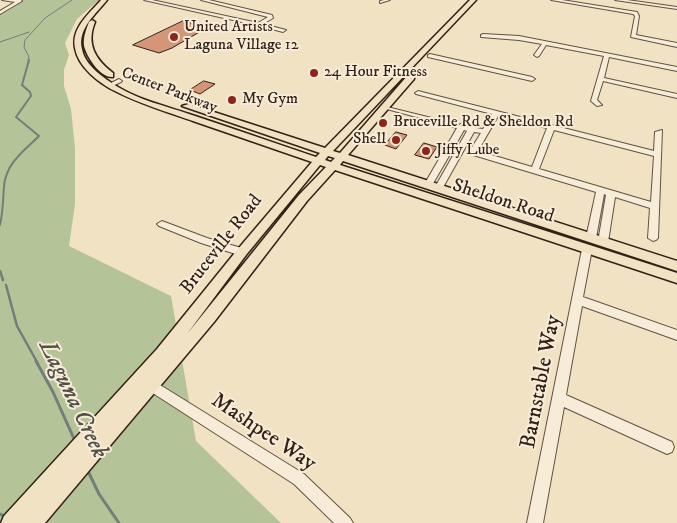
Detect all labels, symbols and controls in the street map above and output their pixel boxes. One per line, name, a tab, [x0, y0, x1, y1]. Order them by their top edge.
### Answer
place label: United Artists Laguna Village 12	[184, 18, 299, 56]
marker: United Artists Laguna Village 12	[168, 31, 180, 43]
place label: 24 Hour Fitness	[324, 63, 427, 83]
street label: Center Parkway	[118, 64, 220, 118]
marker: 24 Hour Fitness	[308, 67, 320, 79]
place label: My Gym	[242, 90, 298, 110]
marker: My Gym	[226, 94, 238, 106]
place label: Bruceville Rd & Sheldon Rd	[393, 113, 573, 133]
marker: Bruceville Rd & Sheldon Rd	[377, 117, 389, 129]
place label: Shell	[353, 130, 386, 150]
marker: Shell	[390, 134, 402, 146]
place label: Jiffy Lube	[436, 141, 499, 161]
marker: Jiffy Lube	[420, 145, 432, 157]
street label: Sheldon Road	[449, 175, 557, 229]
street label: Bruceville Road	[176, 191, 268, 299]
street label: Barnstable Way	[516, 313, 568, 451]
water label: Laguna Creek	[31, 336, 113, 464]
street label: Mashpee Way	[206, 388, 320, 478]

